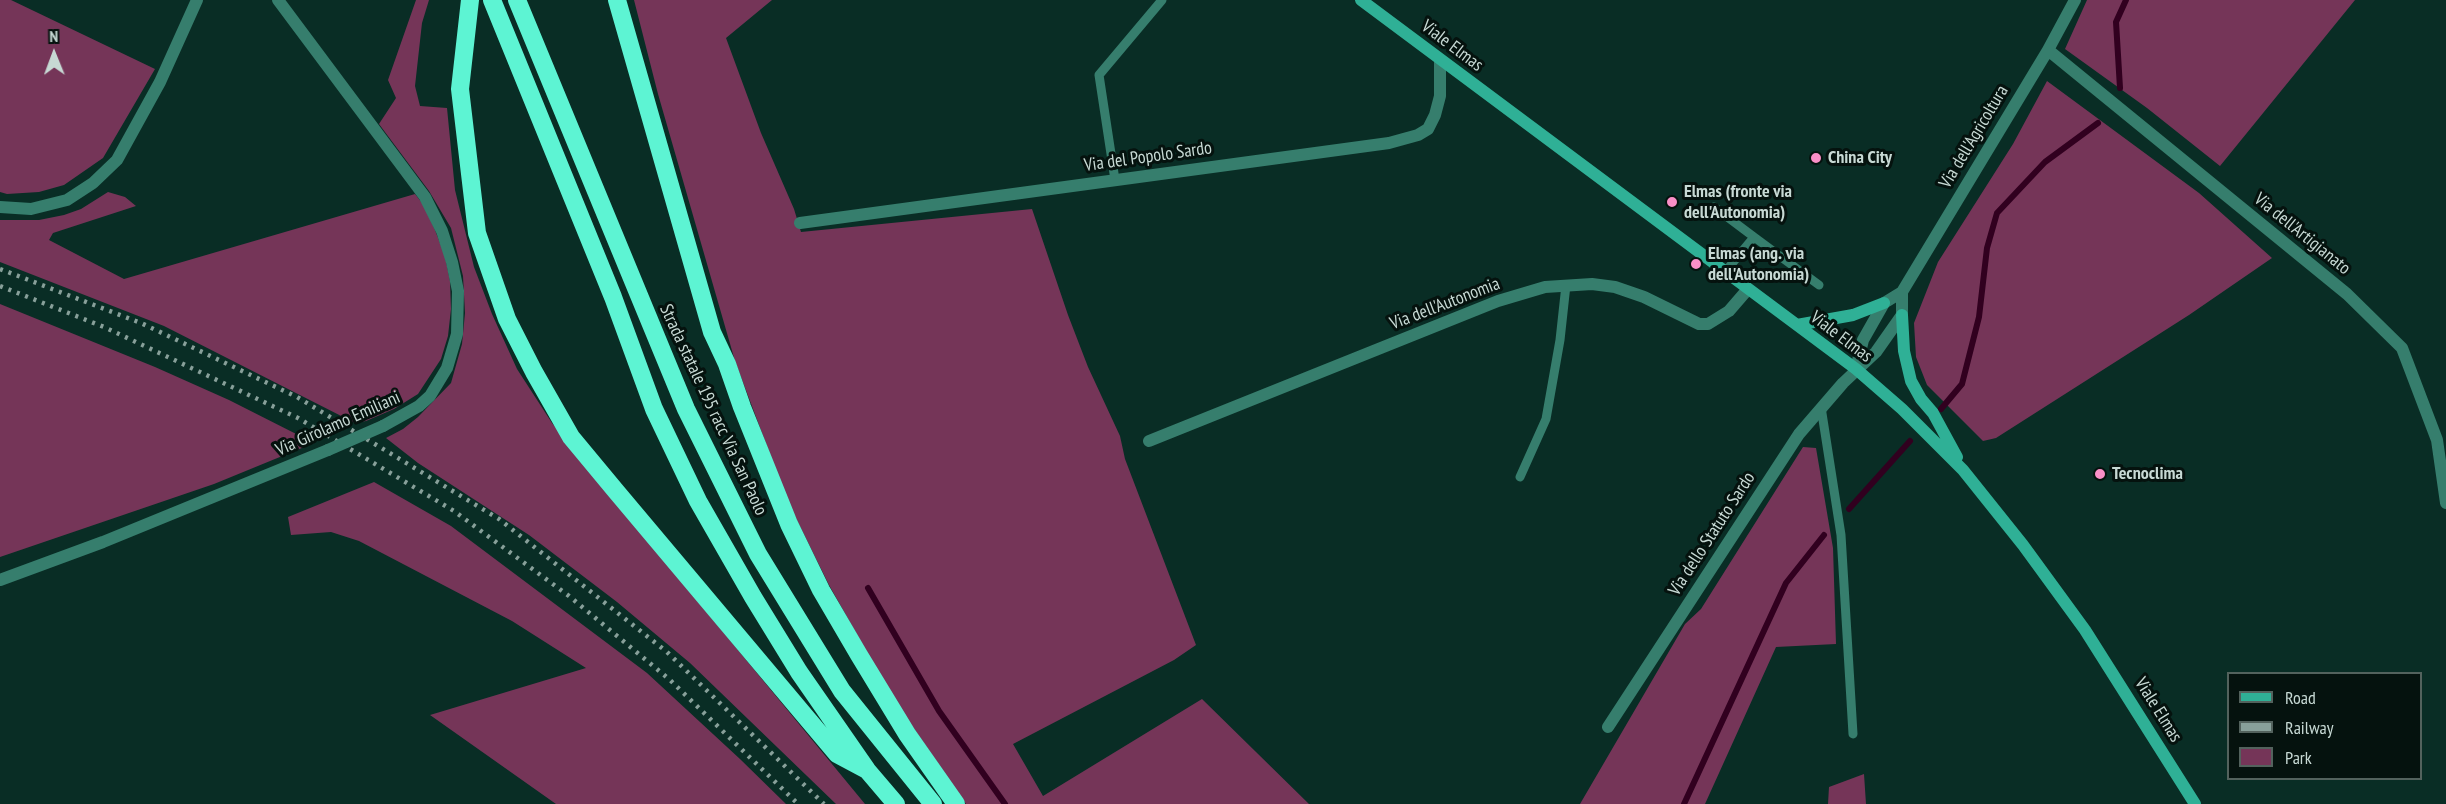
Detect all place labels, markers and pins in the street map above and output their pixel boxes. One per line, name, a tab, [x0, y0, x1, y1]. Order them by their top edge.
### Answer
place label: China City	[1828, 147, 1892, 169]
marker: China City	[1809, 151, 1823, 165]
place label: Elmas (fronte via dell'Autonomia)	[1684, 181, 1792, 224]
marker: Elmas (fronte via dell'Autonomia)	[1665, 195, 1679, 209]
place label: Elmas (ang. via dell'Autonomia)	[1708, 243, 1809, 286]
marker: Elmas (ang. via dell'Autonomia)	[1689, 257, 1703, 271]
place label: Tecnoclima	[2112, 463, 2183, 485]
marker: Tecnoclima	[2093, 467, 2107, 481]

